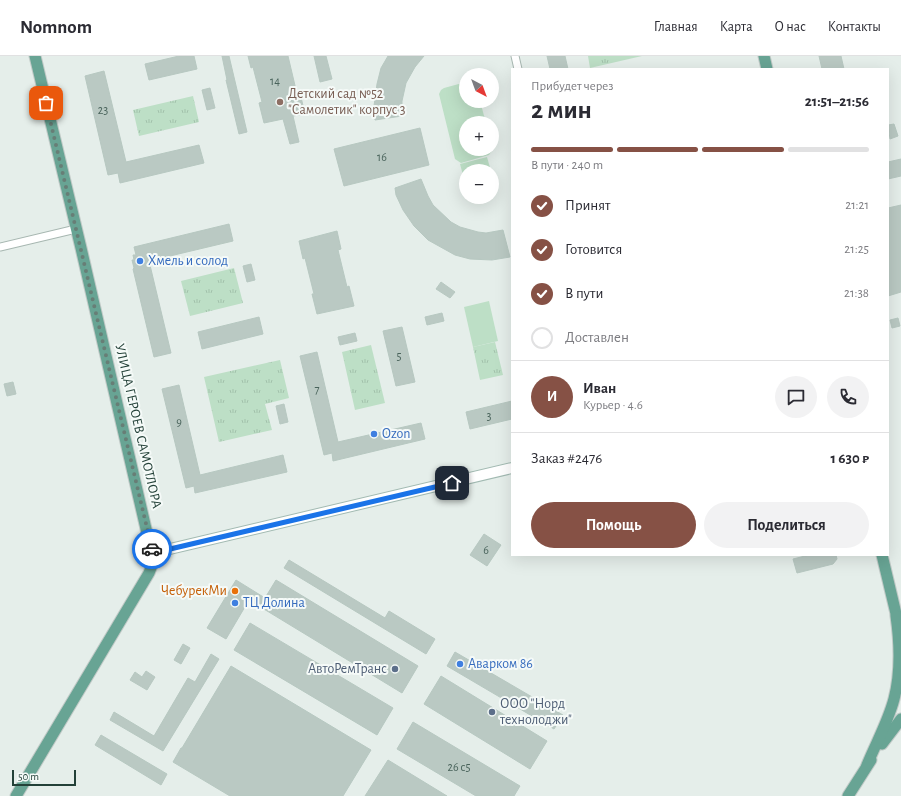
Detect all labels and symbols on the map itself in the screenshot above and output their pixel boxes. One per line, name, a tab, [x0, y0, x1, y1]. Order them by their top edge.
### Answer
north arrow	[459, 68, 499, 108]
house number: 14	[270, 75, 280, 87]
pin	[29, 86, 63, 120]
place label: Детский сад №52 "Самолетик" корпус 3	[288, 87, 406, 117]
marker: Детский сад №52 "Самолетик" корпус 3	[275, 97, 285, 107]
house number: 23	[98, 104, 108, 116]
house number: 16	[377, 151, 387, 163]
place label: Хмель и солод	[148, 254, 228, 268]
marker: Хмель и солод	[135, 256, 145, 266]
street label: УЛИЦА ГЕРОЕВ САМОТЛОРА	[112, 342, 164, 510]
house number: 5	[396, 350, 402, 362]
house number: 7	[314, 383, 320, 395]
house number: 3	[487, 410, 492, 422]
house number: 9	[176, 416, 182, 428]
place label: Ozon	[382, 427, 410, 441]
marker: Ozon	[369, 429, 379, 439]
pin	[435, 466, 469, 500]
courier	[132, 529, 172, 569]
house number: 6	[483, 544, 489, 556]
place label: ЧебурекМи	[161, 584, 227, 598]
marker: ЧебурекМи	[230, 586, 240, 596]
place label: ТЦ Долина	[243, 596, 306, 610]
marker: ТЦ Долина	[230, 598, 240, 608]
place label: Аварком 86	[468, 657, 533, 671]
marker: Аварком 86	[455, 659, 465, 669]
place label: АвтоРемТранс	[308, 662, 387, 676]
marker: АвтоРемТранс	[390, 664, 400, 674]
place label: ООО "Норд технолоджи"	[499, 697, 572, 727]
marker: ООО "Норд технолоджи"	[487, 707, 497, 717]
house number: 26 с5	[448, 761, 470, 773]
scale bar	[12, 768, 76, 787]

